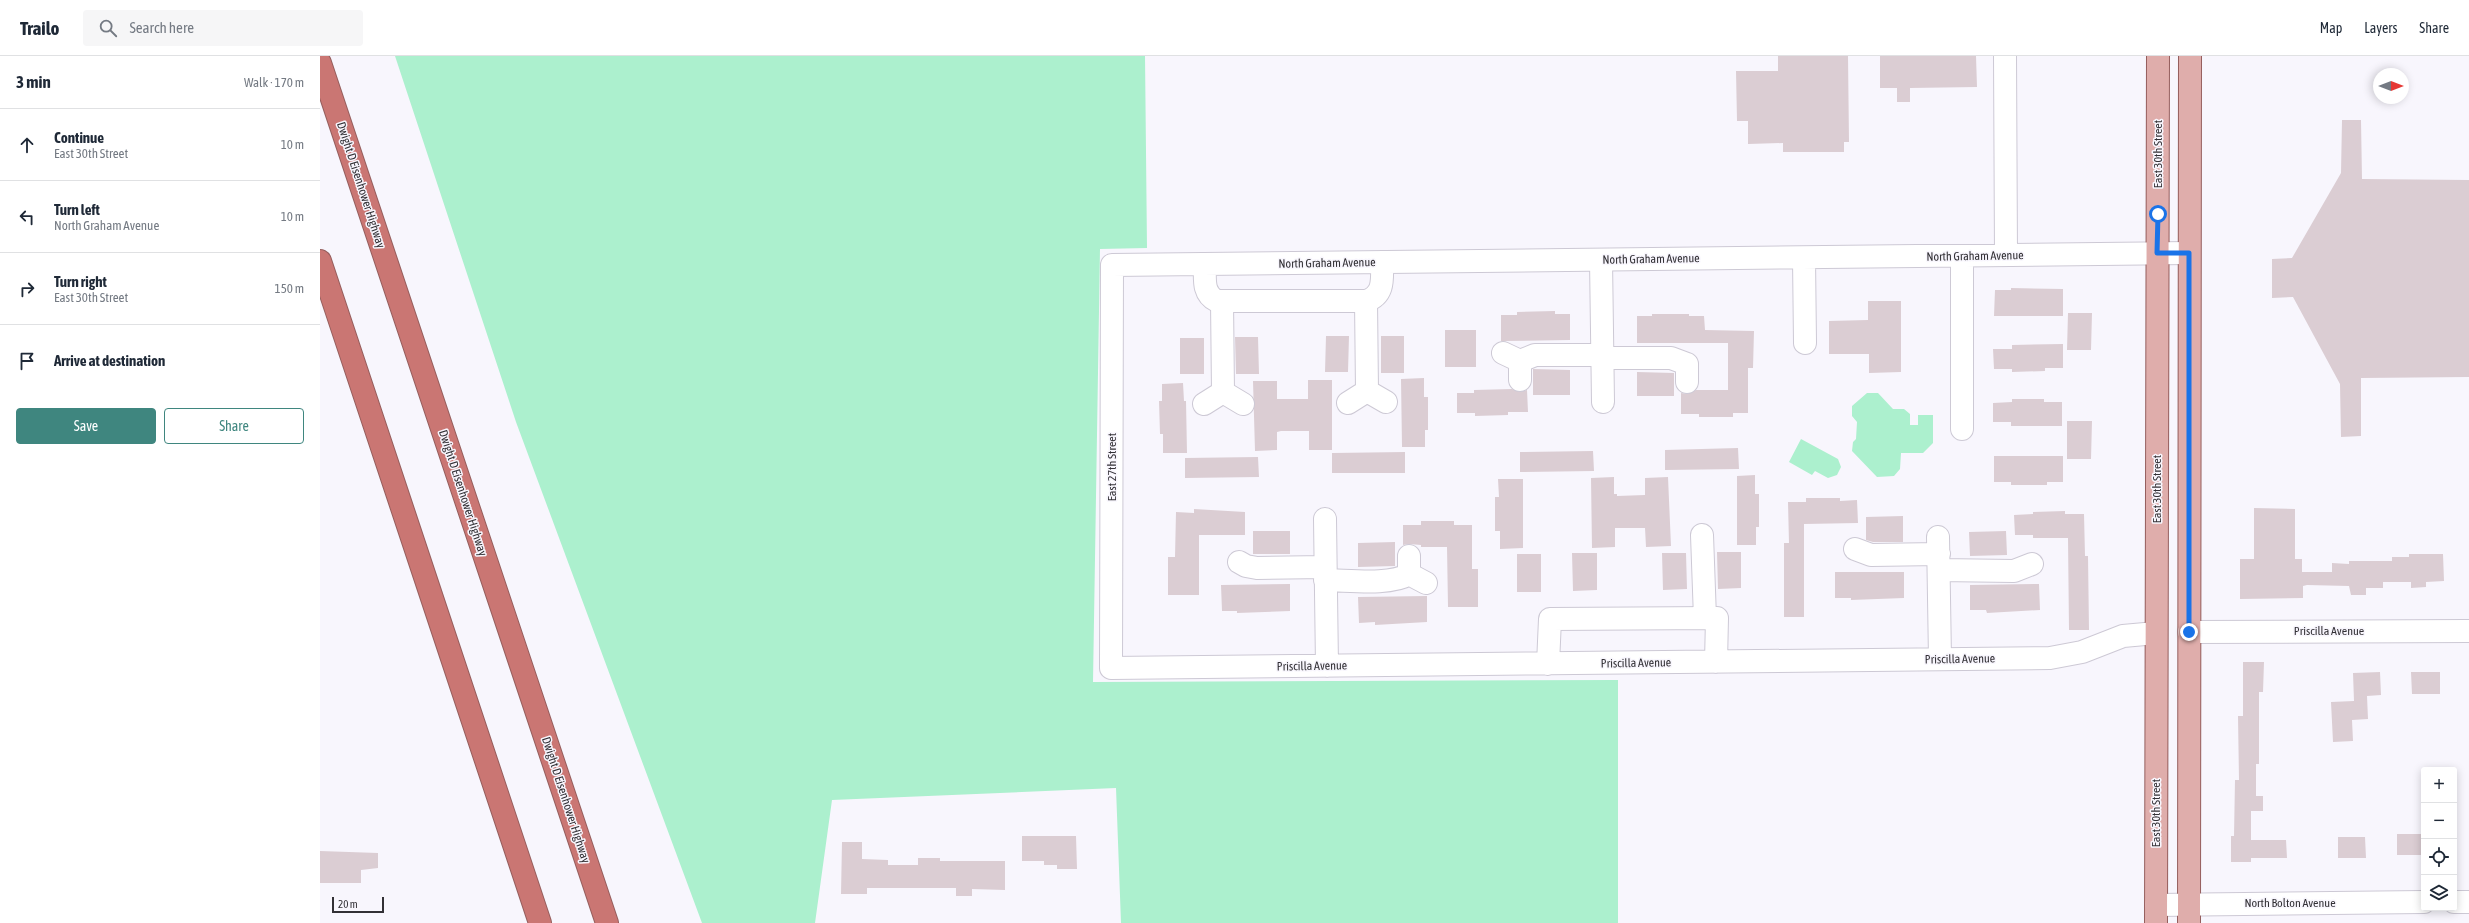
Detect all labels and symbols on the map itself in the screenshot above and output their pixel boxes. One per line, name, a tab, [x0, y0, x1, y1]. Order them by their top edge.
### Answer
north arrow	[2373, 68, 2409, 104]
street label: East 30th Street	[2151, 119, 2165, 188]
street label: Dwight D Eisenhower Highway	[334, 120, 388, 250]
route start	[2149, 205, 2167, 223]
street label: North Graham Avenue	[1926, 248, 2024, 264]
street label: North Graham Avenue	[1602, 251, 1700, 267]
street label: North Graham Avenue	[1278, 255, 1376, 271]
street label: Dwight D Eisenhower Highway	[436, 428, 490, 558]
street label: East 27th Street	[1105, 432, 1119, 501]
street label: East 30th Street	[2150, 454, 2164, 523]
route end	[2180, 623, 2198, 641]
street label: Priscilla Avenue	[2294, 624, 2364, 638]
street label: Priscilla Avenue	[1925, 651, 1995, 667]
street label: Priscilla Avenue	[1601, 655, 1671, 671]
street label: Priscilla Avenue	[1277, 658, 1347, 674]
street label: Dwight D Eisenhower Highway	[539, 735, 593, 865]
street label: East 30th Street	[2149, 778, 2163, 847]
scale bar	[332, 895, 384, 914]
street label: North Bolton Avenue	[2244, 896, 2336, 910]

